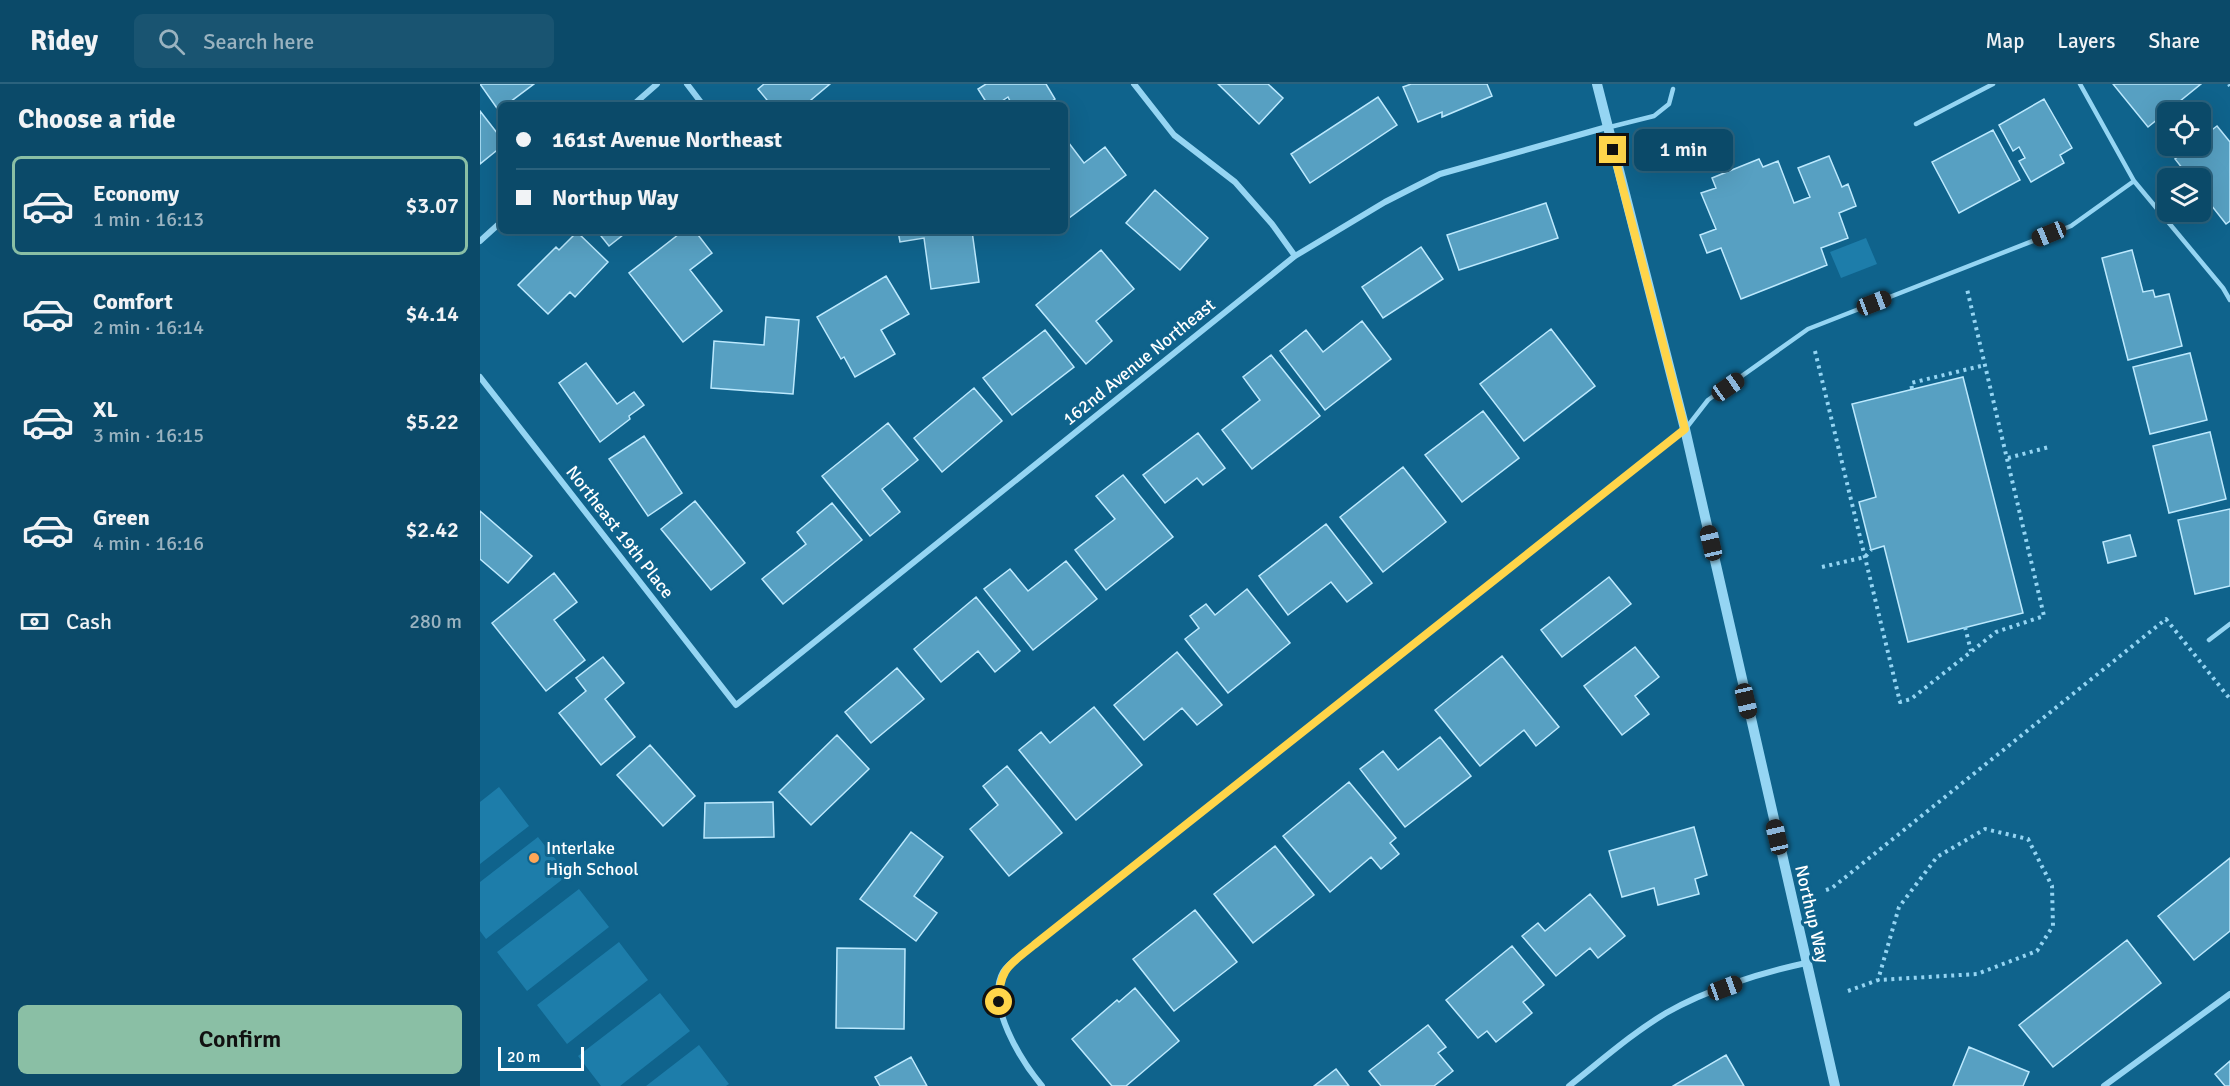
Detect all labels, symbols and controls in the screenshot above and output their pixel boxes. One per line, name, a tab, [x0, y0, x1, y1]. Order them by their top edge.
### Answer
search box	[134, 14, 554, 68]
text: Ridey	[30, 24, 98, 58]
icon: search	[155, 25, 188, 58]
text: Search here	[203, 28, 314, 55]
text: Map	[1986, 28, 2024, 54]
text: Layers	[2057, 28, 2115, 54]
text: Share	[2148, 28, 2200, 54]
map controls	[2157, 102, 2211, 222]
button: locate	[2157, 102, 2211, 156]
text: Choose a ride	[18, 103, 176, 136]
text: 161st Avenue Northeast	[552, 126, 782, 153]
callout: 1 min	[1634, 129, 1733, 171]
route end	[1599, 136, 1626, 163]
text: 1 min	[1660, 137, 1707, 162]
button: layers	[2157, 168, 2211, 222]
icon: car	[21, 179, 75, 233]
text: Economy	[93, 180, 179, 207]
text: Northup Way	[552, 184, 678, 211]
text: $3.07	[405, 192, 459, 219]
text: 1 min · 16:13	[93, 207, 204, 232]
car	[2029, 219, 2069, 249]
icon: car	[21, 287, 75, 341]
text: Comfort	[93, 288, 173, 315]
car	[1854, 288, 1894, 318]
street label: 162nd Avenue Northeast	[1058, 294, 1220, 430]
text: $4.14	[405, 300, 459, 327]
text: 2 min · 16:14	[93, 315, 204, 340]
car	[1708, 369, 1748, 405]
icon: car	[21, 395, 75, 449]
text: XL	[93, 396, 118, 423]
text: $5.22	[405, 408, 459, 435]
text: 3 min · 16:15	[93, 423, 204, 448]
street label: Northeast 19th Place	[561, 461, 679, 603]
icon: car	[21, 503, 75, 557]
text: Green	[93, 504, 150, 531]
text: $2.42	[405, 516, 459, 543]
car	[1698, 523, 1724, 563]
text: 4 min · 16:16	[93, 531, 204, 556]
icon: cash	[18, 605, 51, 638]
text: Cash	[66, 608, 112, 635]
text: 280 m	[409, 609, 462, 634]
car	[1733, 681, 1759, 721]
car	[1764, 817, 1790, 857]
place label: Interlake High School	[546, 837, 639, 880]
marker: Interlake High School	[527, 851, 541, 865]
street label: Northup Way	[1790, 863, 1834, 966]
car	[1705, 973, 1745, 1003]
route start	[985, 988, 1012, 1015]
button: Confirm	[18, 1005, 462, 1074]
scale bar	[498, 1044, 584, 1072]
text: 20 m	[507, 1047, 541, 1067]

